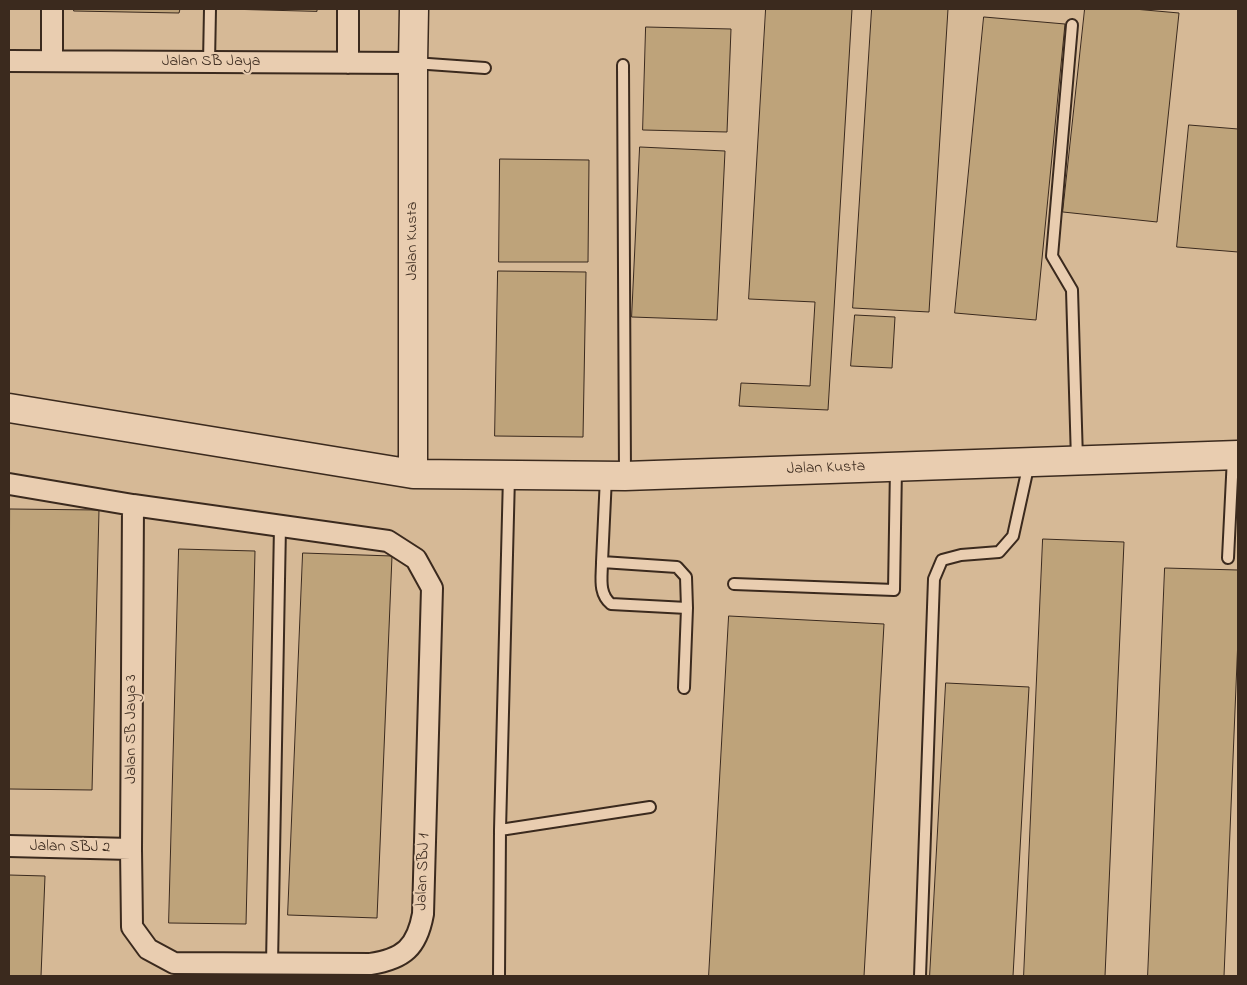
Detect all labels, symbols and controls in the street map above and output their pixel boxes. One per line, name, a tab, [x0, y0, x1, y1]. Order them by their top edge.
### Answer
street label: Jalan SB Jaya	[162, 52, 260, 72]
street label: Jalan Kusta	[403, 202, 423, 280]
street label: Jalan Kusta	[786, 458, 866, 480]
street label: Jalan SB Jaya 3	[122, 674, 142, 784]
street label: Jalan SBJ 1	[413, 833, 435, 911]
street label: Jalan SBJ 2	[30, 838, 110, 858]

